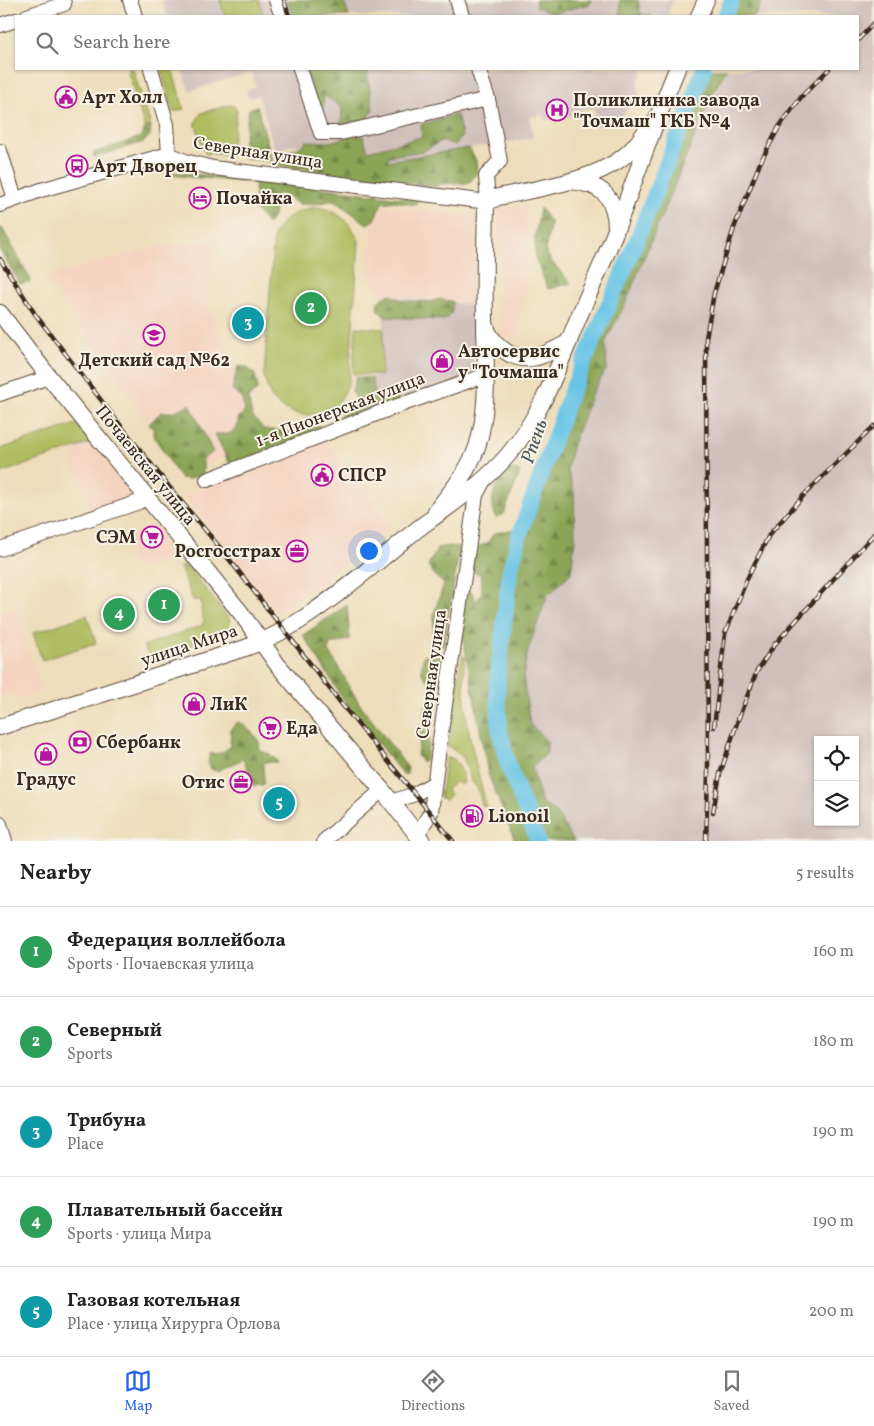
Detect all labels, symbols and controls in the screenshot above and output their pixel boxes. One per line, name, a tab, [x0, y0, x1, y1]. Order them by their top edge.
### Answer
search box	[15, 15, 859, 70]
icon: search	[33, 29, 61, 57]
text: Search here	[73, 30, 170, 56]
public building icon: Арт Холл	[54, 85, 78, 109]
place label: Арт Холл	[82, 86, 163, 111]
place label: Поликлиника завода "Точмаш" ГКБ №4	[573, 89, 760, 135]
hospital icon: Поликлиника завода "Точмаш" ГКБ №4	[545, 98, 569, 122]
street label: Северная улица	[191, 131, 324, 176]
bus stop icon: Арт Дворец	[65, 154, 89, 178]
place label: Арт Дворец	[93, 155, 197, 180]
hotel icon: Почайка	[188, 186, 212, 210]
place label: Почайка	[216, 187, 293, 212]
pin: 2	[295, 289, 327, 327]
pin: 3	[232, 304, 264, 342]
school or university icon: Детский сад №62	[142, 323, 166, 347]
place label: Автосервис у "Точмаша"	[458, 340, 564, 386]
place label: Детский сад №62	[78, 349, 230, 374]
shop icon: Автосервис у "Точмаша"	[430, 349, 454, 373]
street label: 1-я Пионерская улица	[252, 366, 429, 454]
street label: Почаевская улица	[88, 400, 201, 531]
water label: Рпень	[515, 416, 555, 467]
public building icon: СПСР	[310, 463, 334, 487]
place label: СПСР	[338, 464, 387, 489]
supermarket icon: СЭМ	[140, 525, 164, 549]
place label: СЭМ	[96, 526, 136, 551]
your location	[356, 538, 382, 564]
office icon: Росгосстрах	[285, 539, 309, 563]
place label: Росгосстрах	[174, 540, 281, 565]
pin: 1	[148, 586, 180, 624]
pin: 4	[103, 595, 135, 633]
street label: Северная улица	[411, 608, 454, 741]
street label: улица Мира	[138, 619, 241, 674]
shop icon: ЛиК	[182, 692, 206, 716]
place label: ЛиК	[210, 693, 247, 718]
supermarket icon: Еда	[258, 716, 282, 740]
place label: Еда	[286, 717, 318, 742]
bank icon: Сбербанк	[68, 730, 92, 754]
place label: Сбербанк	[96, 731, 181, 756]
map controls	[814, 736, 859, 826]
button: locate	[814, 736, 859, 781]
shop icon: Градус	[34, 742, 58, 766]
place label: Градус	[16, 768, 76, 793]
office icon: Отис	[229, 770, 253, 794]
place label: Отис	[182, 771, 225, 796]
button: layers	[814, 781, 859, 826]
pin: 5	[263, 784, 295, 822]
fuel station icon: Lionoil	[460, 804, 484, 828]
place label: Lionoil	[488, 805, 549, 830]
text: Nearby	[20, 859, 91, 888]
text: 5 results	[796, 863, 854, 885]
text: Федерация воллейбола	[67, 928, 286, 954]
text: 1	[33, 941, 39, 963]
text: 160 m	[813, 941, 854, 963]
text: Sports · Почаевская улица	[67, 954, 254, 976]
text: Северный	[67, 1018, 162, 1044]
text: 2	[32, 1031, 40, 1053]
text: 180 m	[813, 1031, 854, 1053]
text: Sports	[67, 1044, 113, 1066]
text: Трибуна	[67, 1108, 146, 1134]
text: 3	[32, 1121, 40, 1143]
text: 190 m	[812, 1121, 854, 1143]
text: Place	[67, 1134, 104, 1156]
text: Плавательный бассейн	[67, 1198, 283, 1224]
text: 4	[31, 1211, 41, 1233]
text: 190 m	[812, 1211, 854, 1233]
text: Sports · улица Мира	[67, 1224, 212, 1246]
text: Газовая котельная	[67, 1288, 240, 1314]
text: 5	[32, 1301, 40, 1323]
text: 200 m	[809, 1301, 854, 1323]
text: Place · улица Хирурга Орлова	[67, 1314, 281, 1336]
tab: Map	[124, 1367, 152, 1416]
tab: Directions	[401, 1367, 465, 1416]
tab: Saved	[714, 1367, 750, 1416]

